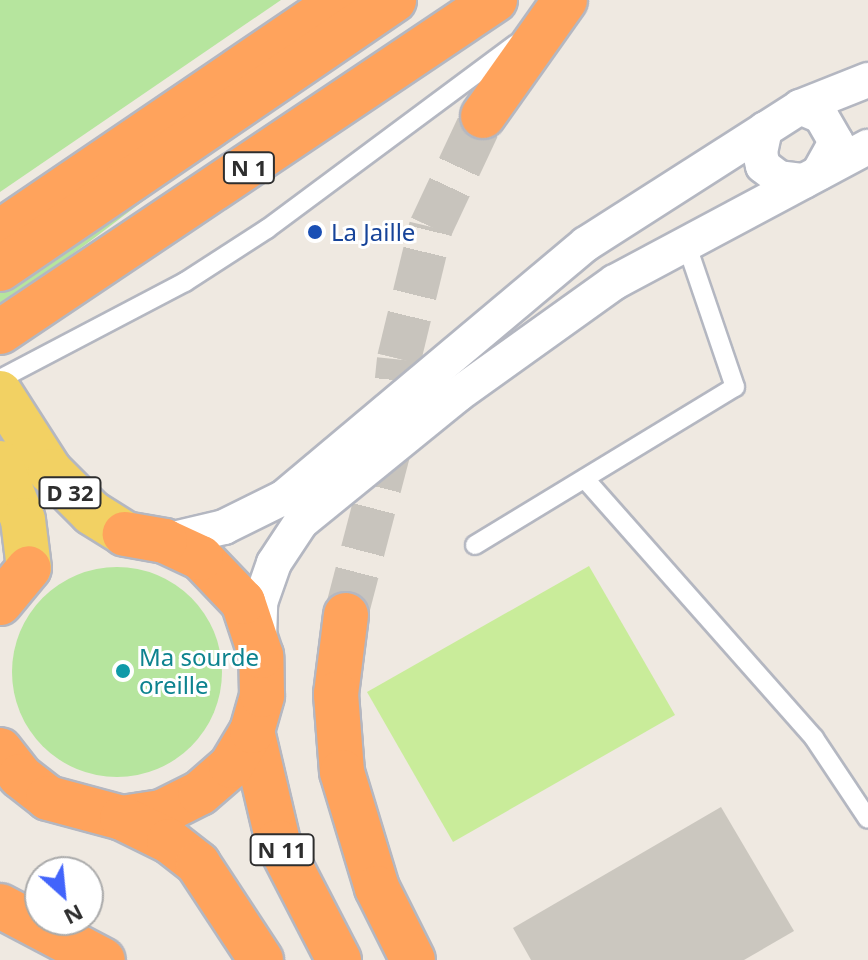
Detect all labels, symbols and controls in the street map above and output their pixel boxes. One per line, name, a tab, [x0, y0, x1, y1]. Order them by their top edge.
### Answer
road number: N 1	[221, 150, 277, 186]
place label: La Jaille	[331, 218, 415, 246]
marker: La Jaille	[306, 223, 324, 241]
road number: D 32	[38, 475, 102, 511]
place label: Ma sourde oreille	[139, 643, 259, 699]
marker: Ma sourde oreille	[114, 662, 132, 680]
road number: N 11	[248, 832, 316, 868]
north arrow	[24, 856, 104, 936]
text: N	[59, 898, 89, 933]

